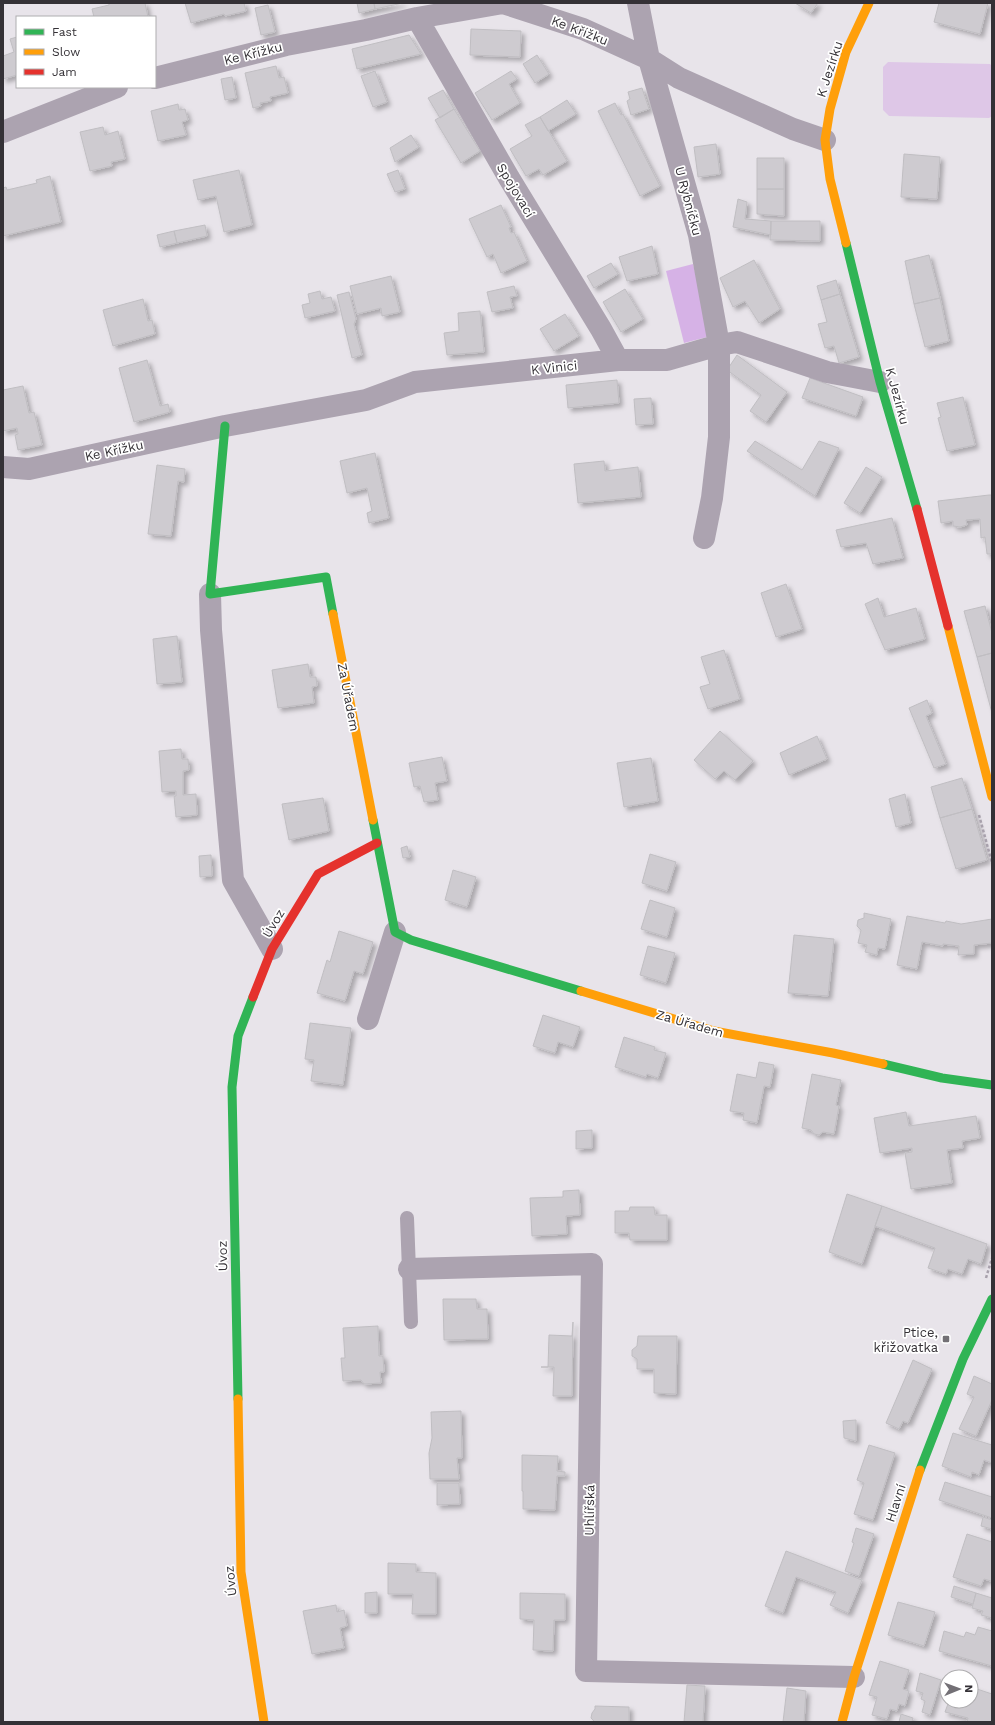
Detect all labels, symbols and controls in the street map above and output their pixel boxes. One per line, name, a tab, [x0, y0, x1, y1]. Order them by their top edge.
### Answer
street label: Ke Křížku	[549, 13, 610, 48]
legend	[16, 16, 156, 88]
text: Fast	[52, 25, 77, 39]
street label: Ke Křížku	[222, 39, 284, 68]
street label: K Jezírku	[813, 39, 846, 99]
text: Slow	[52, 45, 80, 59]
text: Jam	[52, 65, 77, 79]
street label: Spojovací	[494, 161, 538, 220]
street label: U Rybníčku	[672, 165, 705, 237]
street label: K Vinici	[530, 358, 578, 377]
street label: K Jezírku	[883, 366, 912, 426]
street label: Ke Křížku	[83, 437, 145, 464]
street label: Za Úřadem	[335, 662, 362, 733]
street label: Úvoz	[259, 906, 288, 940]
street label: Za Úřadem	[654, 1007, 725, 1040]
street label: Úvoz	[215, 1241, 230, 1271]
place label: Ptice, křižovatka	[873, 1325, 939, 1355]
marker: Ptice, křižovatka	[941, 1334, 951, 1344]
street label: Hlavní	[882, 1482, 909, 1524]
street label: Uhlířská	[582, 1484, 597, 1536]
street label: Úvoz	[221, 1565, 240, 1597]
north arrow	[939, 1669, 979, 1709]
text: N	[962, 1685, 975, 1693]

